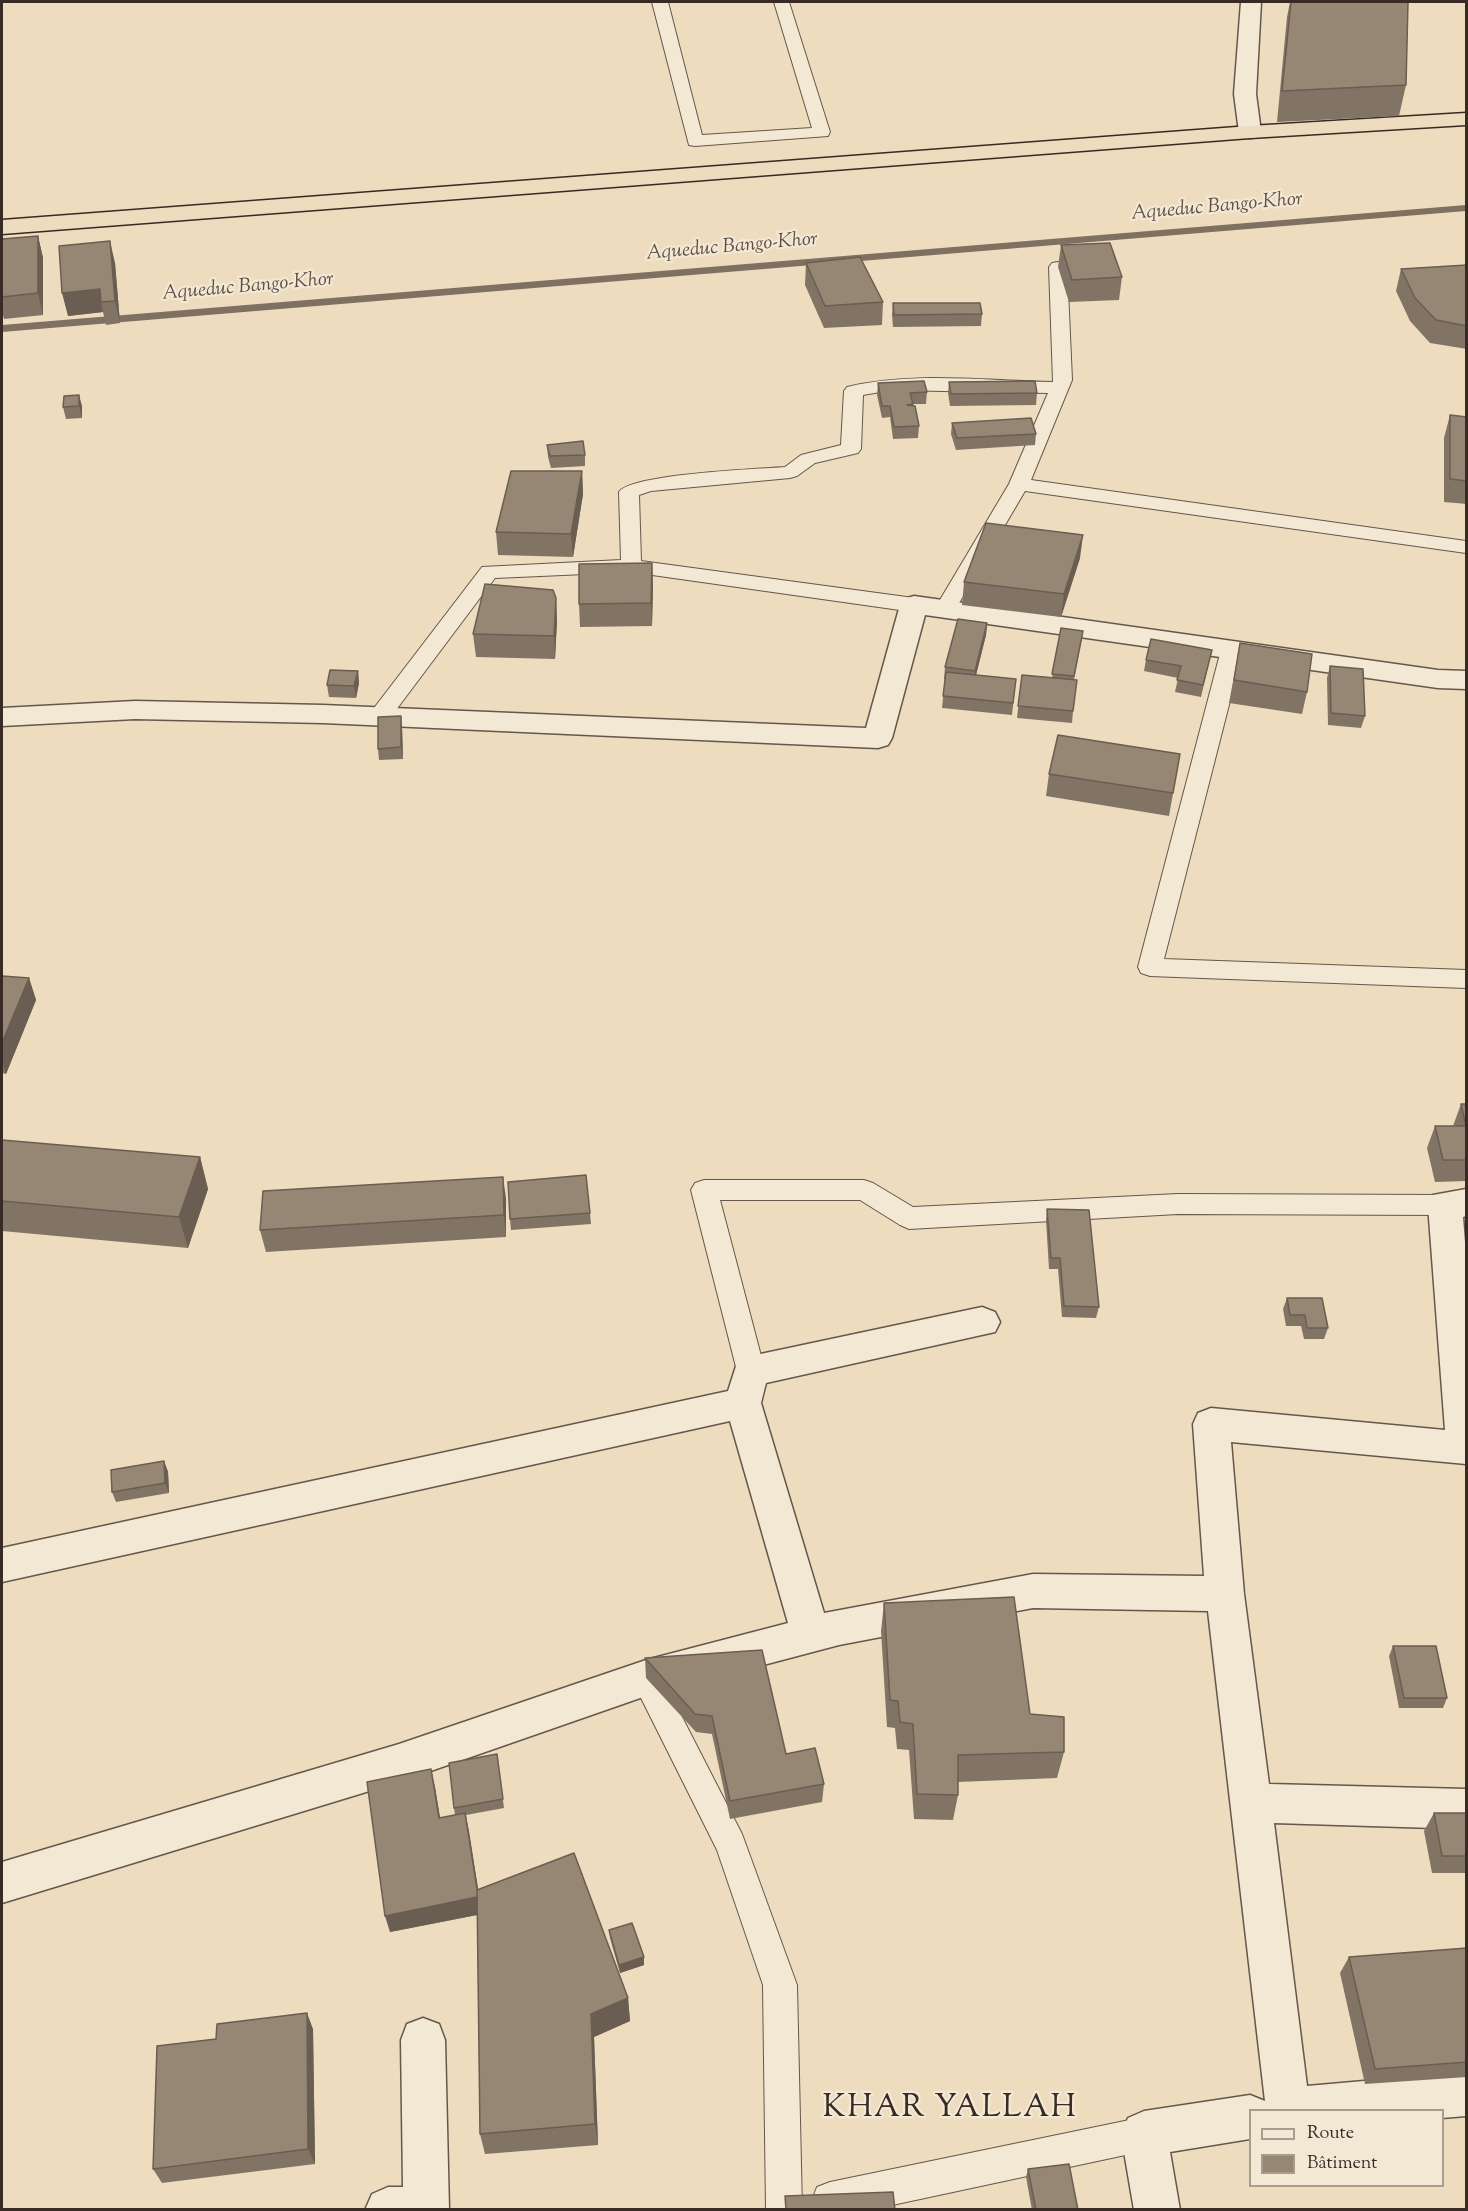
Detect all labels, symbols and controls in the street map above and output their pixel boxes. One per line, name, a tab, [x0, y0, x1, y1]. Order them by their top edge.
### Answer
water label: Aqueduc Bango-Khor	[1130, 189, 1304, 227]
water label: Aqueduc Bango-Khor	[645, 229, 819, 267]
water label: Aqueduc Bango-Khor	[161, 269, 335, 307]
district label: KHAR YALLAH	[823, 2092, 1077, 2130]
legend	[1249, 2109, 1444, 2187]
text: Route	[1307, 2121, 1354, 2147]
text: Bâtiment	[1307, 2151, 1377, 2177]

